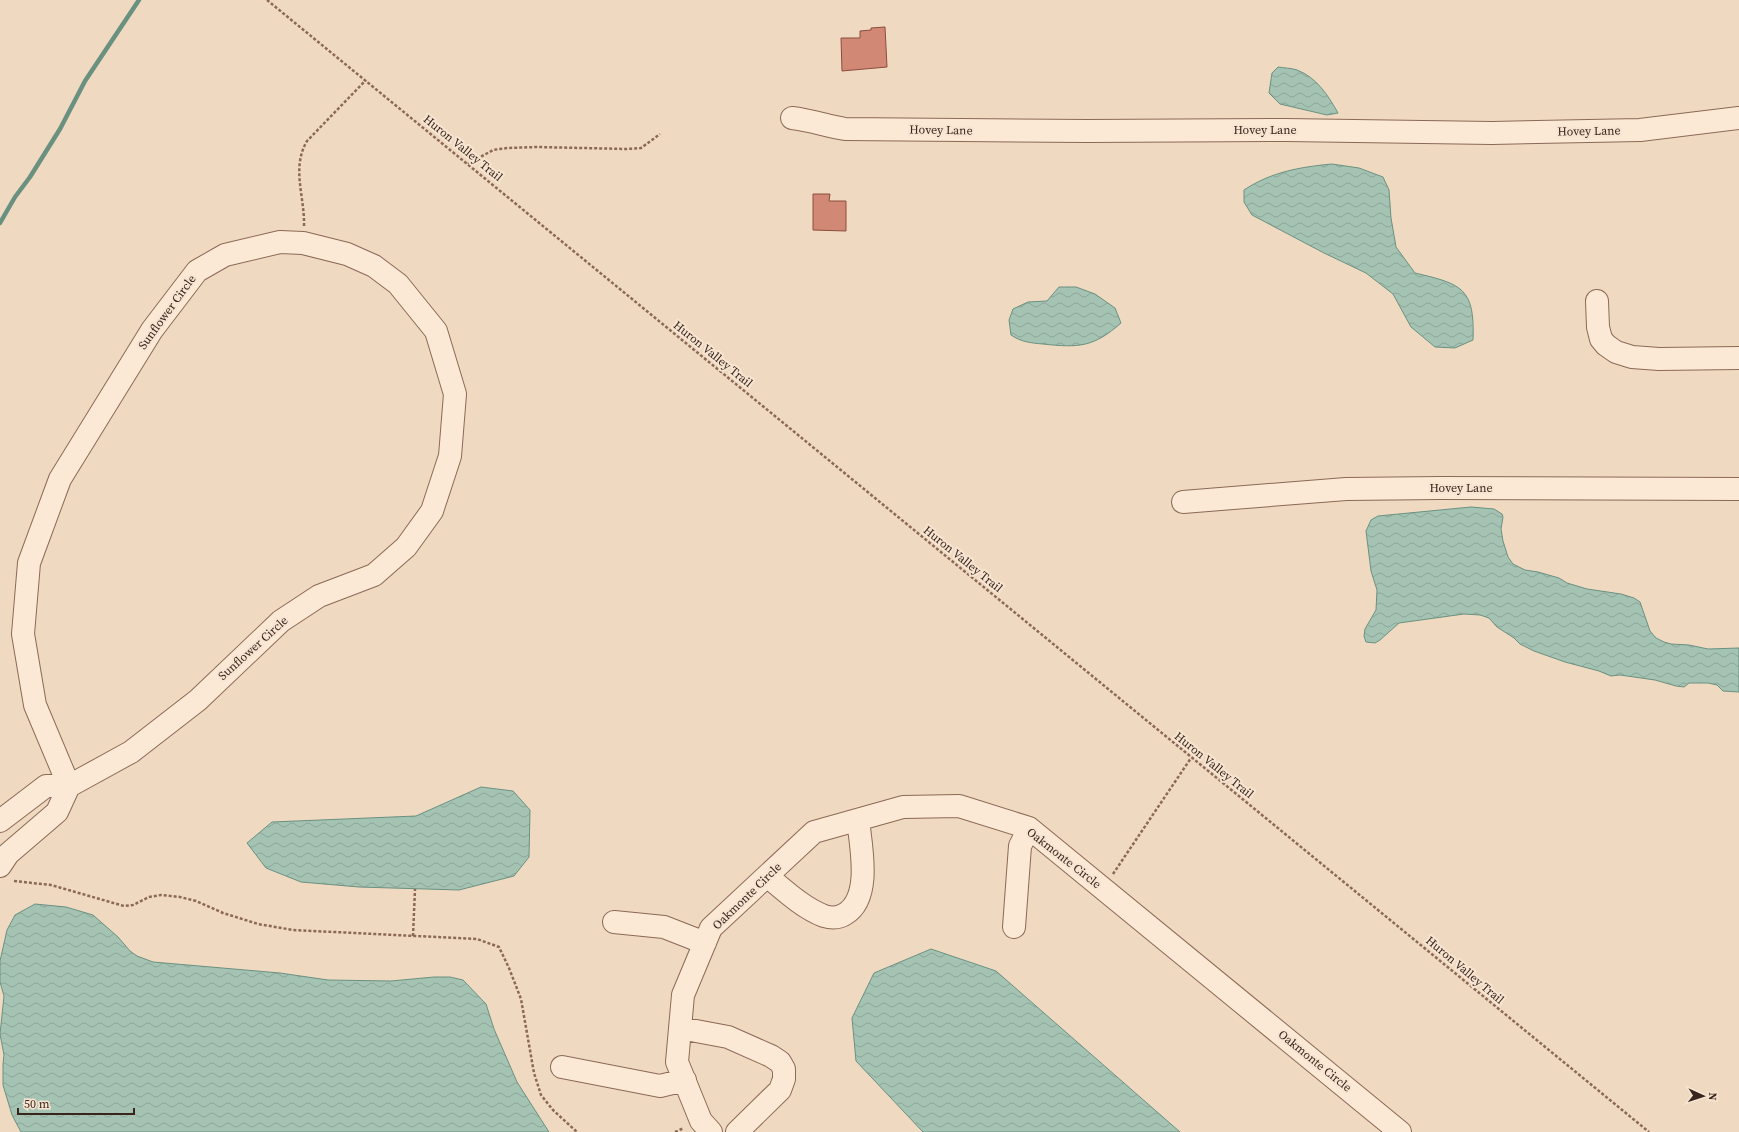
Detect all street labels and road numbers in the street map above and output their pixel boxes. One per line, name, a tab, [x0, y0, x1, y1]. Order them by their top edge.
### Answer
street label: Huron Valley Trail	[420, 111, 506, 185]
street label: Hovey Lane	[909, 121, 973, 139]
street label: Hovey Lane	[1233, 122, 1297, 138]
street label: Hovey Lane	[1557, 122, 1621, 140]
street label: Sunflower Circle	[134, 271, 200, 353]
street label: Huron Valley Trail	[670, 317, 756, 391]
street label: Hovey Lane	[1429, 480, 1493, 496]
street label: Huron Valley Trail	[920, 522, 1006, 596]
street label: Sunflower Circle	[215, 612, 291, 684]
street label: Huron Valley Trail	[1171, 728, 1257, 802]
street label: Oakmonte Circle	[1024, 824, 1104, 892]
street label: Oakmonte Circle	[709, 859, 785, 933]
street label: Huron Valley Trail	[1422, 932, 1508, 1008]
street label: Oakmonte Circle	[1275, 1026, 1355, 1096]

